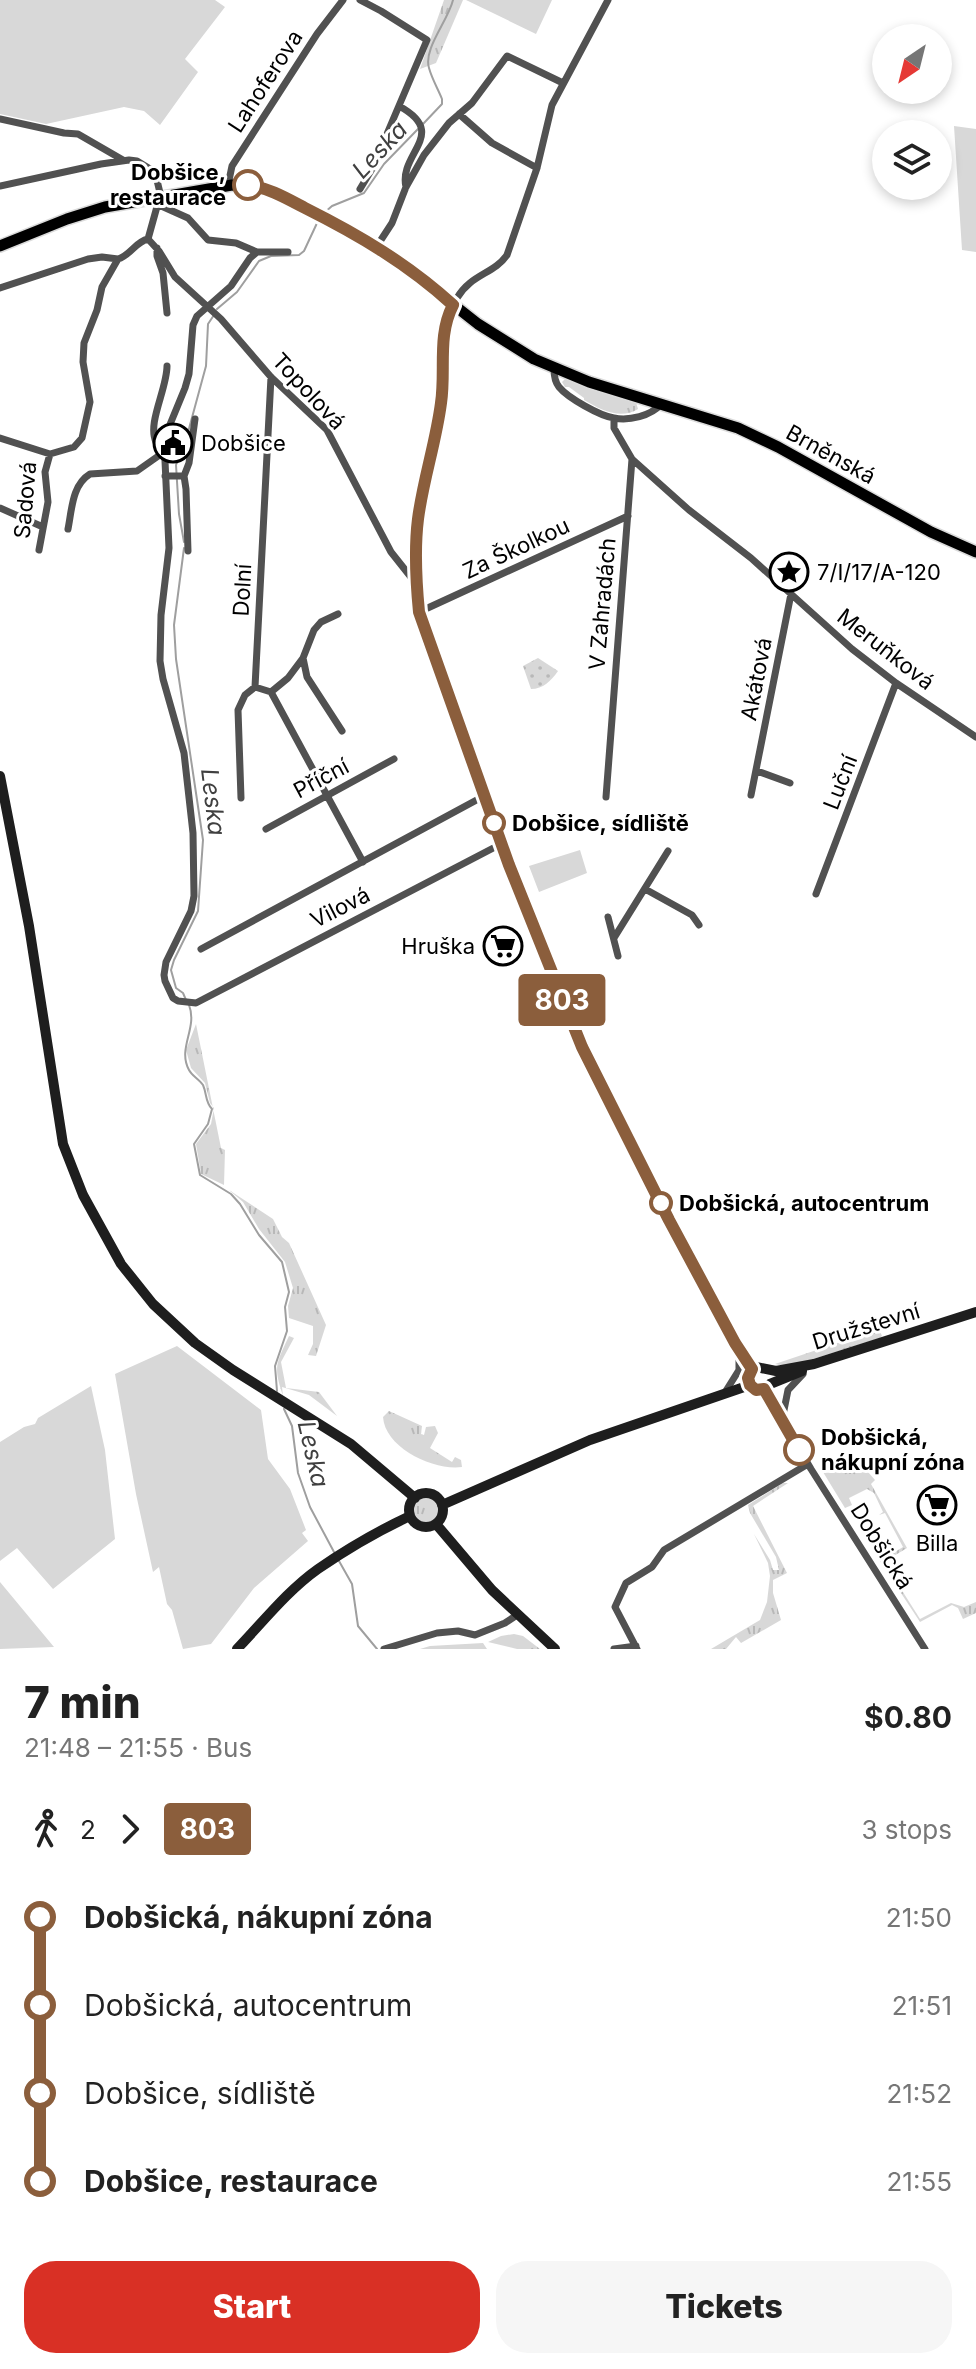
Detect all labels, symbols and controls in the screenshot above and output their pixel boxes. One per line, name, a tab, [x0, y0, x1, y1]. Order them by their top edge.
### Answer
north arrow	[872, 24, 952, 104]
map controls	[872, 24, 952, 200]
street label: Lahoferova	[222, 25, 308, 137]
water label: Leska	[346, 115, 413, 184]
button: layers	[872, 120, 952, 200]
place label: Dobšice, restaurace	[110, 159, 226, 210]
marker: Dobšice, restaurace	[233, 170, 263, 200]
street label: Topolová	[267, 347, 351, 435]
street label: Brněnská	[782, 419, 880, 489]
public building icon: Dobšice	[152, 422, 194, 464]
place label: Dobšice	[201, 430, 286, 456]
street label: Sadová	[9, 460, 41, 540]
street label: Za Školkou	[459, 512, 573, 584]
street label: V Zahradách	[583, 537, 621, 671]
place icon: 7/I/17/A-120	[768, 551, 810, 593]
place label: 7/I/17/A-120	[817, 559, 941, 585]
street label: Dolní	[228, 562, 256, 617]
street label: Meruňková	[832, 603, 940, 695]
street label: Akátová	[735, 635, 777, 723]
street label: Luční	[818, 750, 862, 813]
street label: Příční	[289, 752, 354, 803]
water label: Leska	[195, 767, 232, 837]
place label: Dobšice, sídliště	[512, 810, 689, 836]
marker: Dobšice, sídliště	[483, 812, 505, 834]
street label: Vilová	[306, 881, 374, 933]
supermarket icon: Hruška	[482, 925, 524, 967]
place label: Hruška	[401, 933, 475, 959]
line badge: 803	[516, 974, 608, 1026]
text: 803	[534, 983, 590, 1017]
place label: Dobšická, autocentrum	[679, 1190, 929, 1216]
marker: Dobšická, autocentrum	[650, 1192, 672, 1214]
street label: Družstevní	[809, 1297, 924, 1355]
water label: Leska	[292, 1418, 335, 1490]
place label: Dobšická, nákupní zóna	[821, 1424, 965, 1475]
marker: Dobšická, nákupní zóna	[784, 1435, 814, 1465]
supermarket icon: Billa	[916, 1484, 958, 1526]
street label: Dobšická	[845, 1498, 919, 1594]
place label: Billa	[916, 1530, 958, 1556]
text: 7 min	[24, 1675, 141, 1729]
text: $0.80	[864, 1699, 952, 1735]
text: 21:48 – 21:55 · Bus	[24, 1732, 252, 1763]
icon: walk	[24, 1807, 68, 1851]
icon: forward	[108, 1807, 152, 1851]
text: 803	[180, 1812, 235, 1846]
text: 2	[80, 1814, 96, 1845]
text: 3 stops	[861, 1814, 952, 1845]
text: Dobšická, nákupní zóna	[84, 1899, 433, 1935]
text: 21:50	[886, 1902, 952, 1933]
text: Dobšická, autocentrum	[84, 1987, 412, 2023]
text: 21:51	[892, 1990, 952, 2021]
text: Dobšice, sídliště	[84, 2075, 316, 2111]
text: 21:52	[886, 2078, 952, 2109]
text: Dobšice, restaurace	[84, 2163, 378, 2199]
text: 21:55	[886, 2166, 952, 2197]
button: Start	[24, 2261, 480, 2353]
button: Tickets	[496, 2261, 952, 2353]

